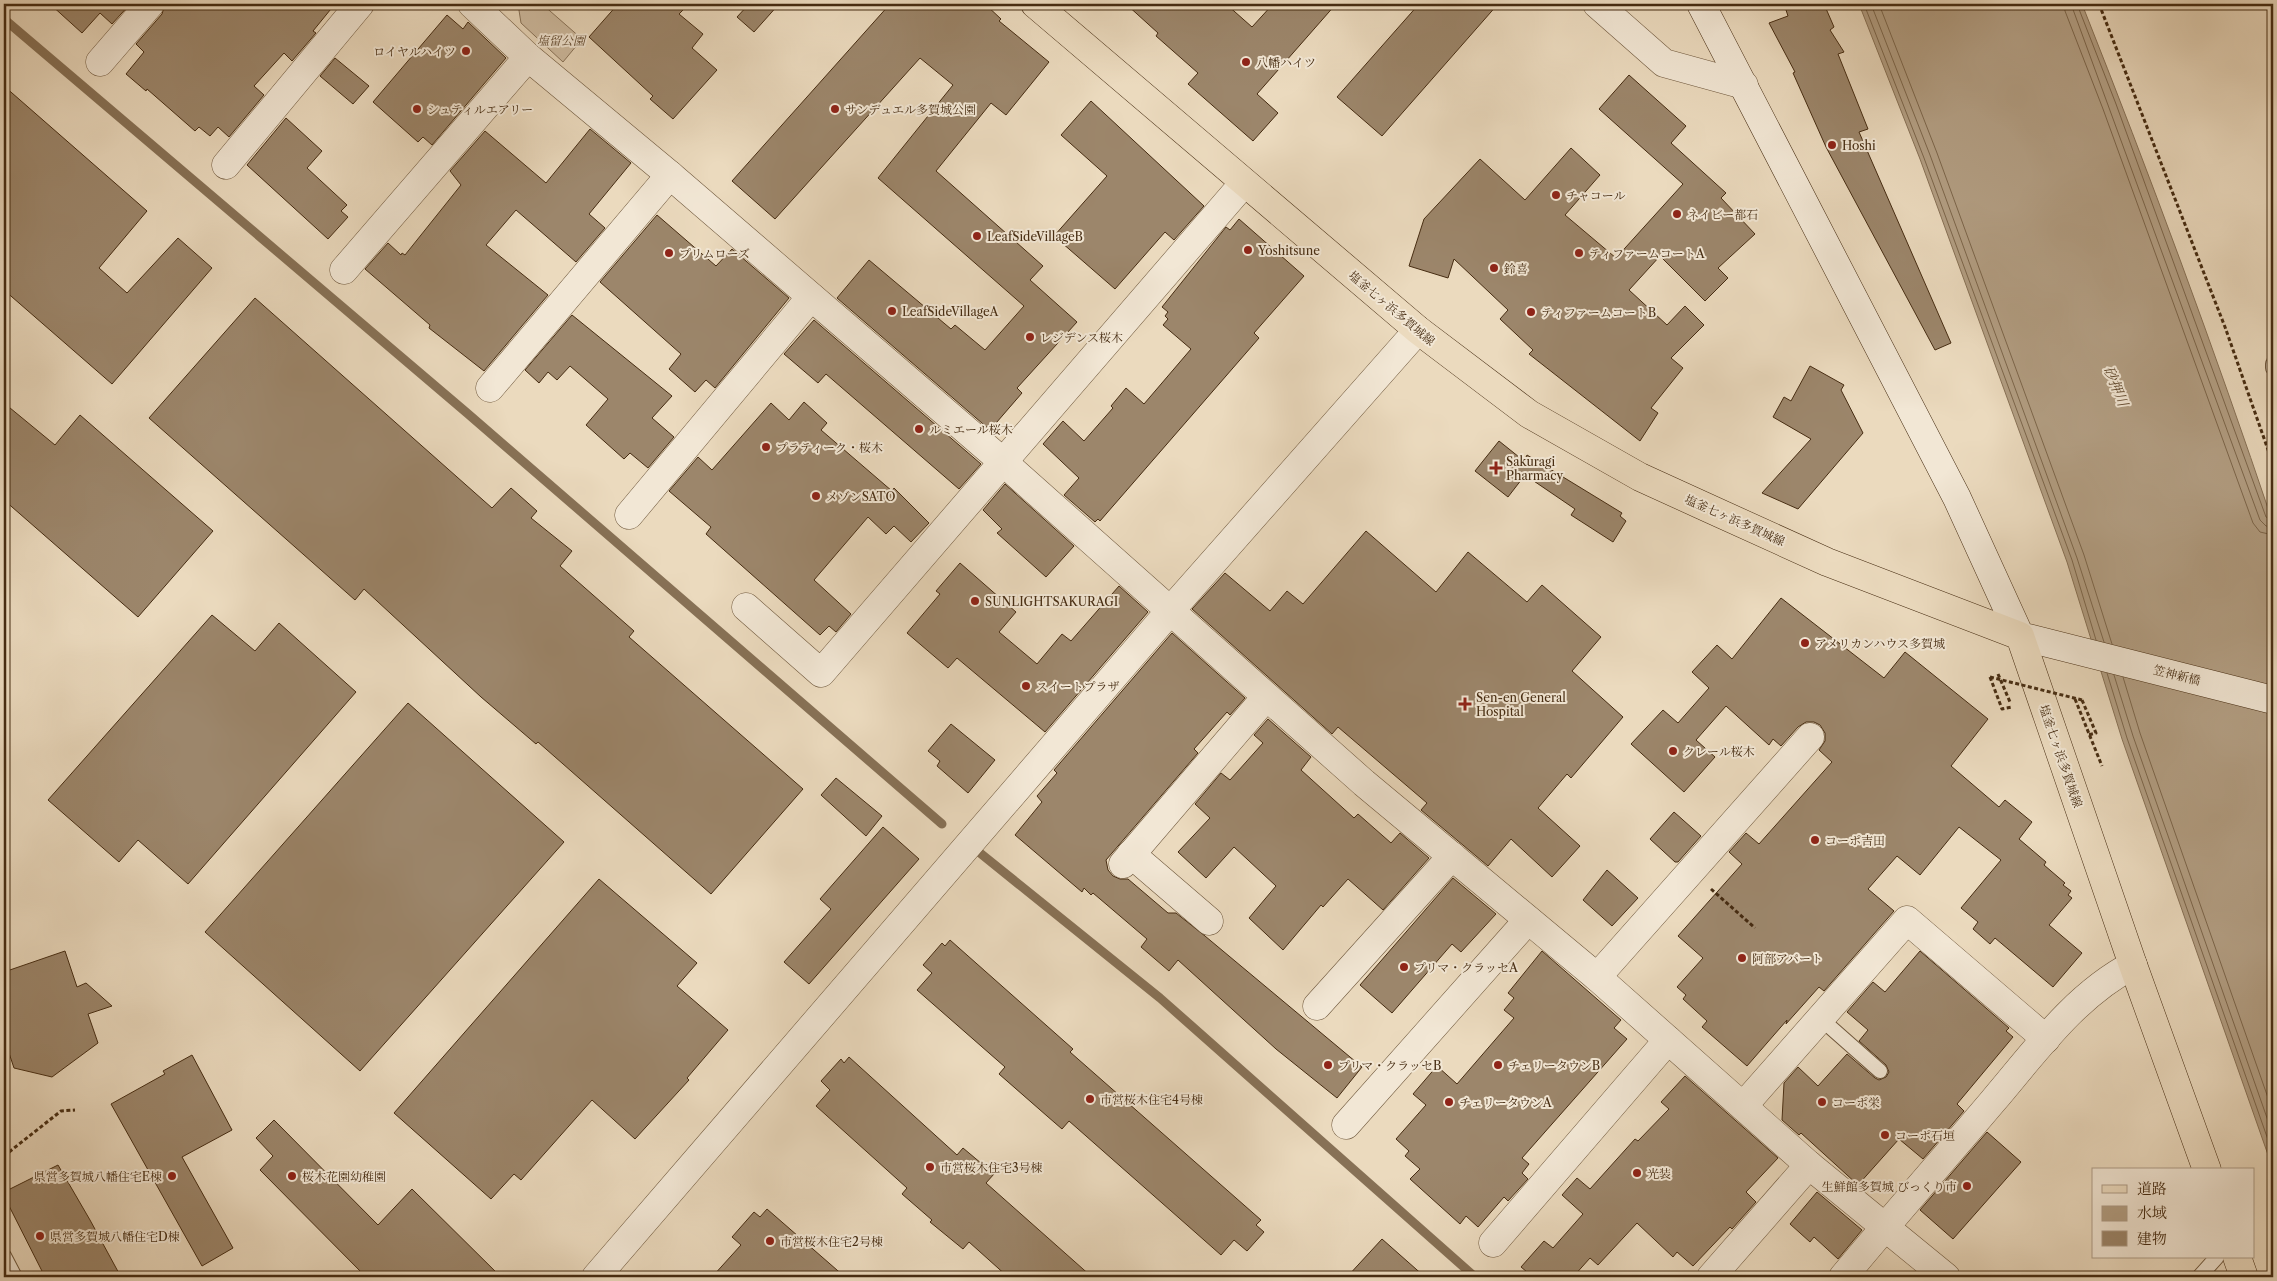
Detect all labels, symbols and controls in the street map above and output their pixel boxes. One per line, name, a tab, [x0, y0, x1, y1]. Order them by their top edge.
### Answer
park label: 塩留公園	[537, 33, 587, 48]
place label: ロイヤルハイツ	[373, 44, 456, 59]
marker: ロイヤルハイツ	[460, 45, 472, 57]
place label: 八幡ハイツ	[1256, 55, 1316, 70]
marker: 八幡ハイツ	[1240, 56, 1252, 68]
place label: シュティルエアリー	[427, 102, 533, 117]
place label: サンデュエル多賀城公園	[845, 102, 976, 117]
marker: シュティルエアリー	[411, 103, 423, 115]
marker: サンデュエル多賀城公園	[829, 103, 841, 115]
place label: Hoshi	[1842, 138, 1876, 153]
marker: Hoshi	[1826, 139, 1838, 151]
place label: チャコール	[1566, 188, 1625, 203]
marker: チャコール	[1550, 189, 1562, 201]
place label: ネイビー都石	[1687, 207, 1758, 222]
marker: ネイビー都石	[1671, 208, 1683, 220]
place label: LeafSideVillageB	[987, 229, 1083, 244]
marker: LeafSideVillageB	[971, 230, 983, 242]
place label: Yoshitsune	[1257, 243, 1320, 258]
marker: Yoshitsune	[1242, 244, 1254, 256]
place label: プリムローズ	[679, 246, 750, 261]
place label: ティファームコートA	[1589, 246, 1706, 261]
marker: プリムローズ	[663, 247, 675, 259]
marker: ティファームコートA	[1573, 247, 1585, 259]
place label: 鈴喜	[1503, 261, 1528, 276]
marker: 鈴喜	[1488, 262, 1500, 274]
street label: 塩釜七ヶ浜多賀城線	[1346, 268, 1438, 348]
place label: LeafSideVillageA	[902, 304, 1000, 319]
marker: LeafSideVillageA	[886, 305, 898, 317]
place label: ティファームコートB	[1541, 305, 1656, 320]
marker: ティファームコートB	[1525, 306, 1537, 318]
place label: レジデンス桜木	[1040, 330, 1123, 345]
marker: レジデンス桜木	[1024, 331, 1036, 343]
water label: 砂押川	[2100, 363, 2133, 411]
place label: ルミエール桜木	[929, 422, 1013, 437]
marker: ルミエール桜木	[913, 423, 925, 435]
place label: プラティーク・桜木	[776, 440, 883, 455]
marker: プラティーク・桜木	[760, 441, 772, 453]
place label: Sakuragi Pharmacy	[1506, 454, 1563, 483]
marker: Sakuragi Pharmacy	[1490, 462, 1502, 474]
place label: メゾンSATO	[826, 489, 896, 504]
marker: メゾンSATO	[810, 490, 822, 502]
street label: 塩釜七ヶ浜多賀城線	[1683, 491, 1787, 549]
place label: SUNLIGHTSAKURAGI	[985, 594, 1118, 609]
marker: SUNLIGHTSAKURAGI	[969, 595, 981, 607]
place label: アメリカンハウス多賀城	[1815, 636, 1945, 651]
marker: アメリカンハウス多賀城	[1799, 637, 1811, 649]
street label: 笠神新橋	[2152, 662, 2202, 688]
place label: スイートプラザ	[1036, 679, 1119, 694]
marker: スイートプラザ	[1020, 680, 1032, 692]
place label: Sen-en General Hospital	[1476, 690, 1566, 719]
marker: Sen-en General Hospital	[1458, 697, 1472, 711]
street label: 塩釜七ヶ浜多賀城線	[2036, 702, 2086, 810]
place label: クレール桜木	[1683, 744, 1755, 759]
marker: クレール桜木	[1667, 745, 1679, 757]
place label: コーポ吉田	[1825, 833, 1885, 848]
marker: コーポ吉田	[1809, 834, 1821, 846]
place label: 阿部アパート	[1752, 951, 1823, 966]
marker: 阿部アパート	[1736, 952, 1748, 964]
place label: プリマ・クラッセA	[1414, 960, 1519, 975]
marker: プリマ・クラッセA	[1398, 961, 1410, 973]
place label: プリマ・クラッセB	[1338, 1058, 1441, 1073]
place label: チェリータウンB	[1508, 1058, 1600, 1073]
marker: プリマ・クラッセB	[1322, 1059, 1334, 1071]
marker: チェリータウンB	[1492, 1059, 1504, 1071]
place label: 市営桜木住宅4号棟	[1100, 1092, 1203, 1107]
marker: 市営桜木住宅4号棟	[1084, 1093, 1096, 1105]
place label: チェリータウンA	[1459, 1095, 1553, 1110]
place label: コーポ栄	[1832, 1095, 1880, 1110]
marker: チェリータウンA	[1443, 1096, 1455, 1108]
marker: コーポ栄	[1816, 1096, 1828, 1108]
place label: コーポ石垣	[1895, 1128, 1955, 1143]
marker: コーポ石垣	[1879, 1129, 1891, 1141]
place label: 市営桜木住宅3号棟	[940, 1160, 1043, 1175]
marker: 市営桜木住宅3号棟	[924, 1161, 936, 1173]
place label: 光装	[1647, 1166, 1671, 1181]
marker: 光装	[1631, 1167, 1643, 1179]
legend	[2092, 1168, 2254, 1258]
place label: 県営多賀城八幡住宅E棟	[34, 1169, 162, 1184]
place label: 桜木花園幼稚園	[302, 1169, 386, 1184]
marker: 県営多賀城八幡住宅E棟	[166, 1170, 178, 1182]
marker: 桜木花園幼稚園	[286, 1170, 298, 1182]
place label: 生鮮館多賀城 びっくり市	[1822, 1179, 1957, 1194]
text: 道路	[2137, 1179, 2167, 1198]
marker: 生鮮館多賀城 びっくり市	[1961, 1180, 1973, 1192]
text: 水域	[2137, 1203, 2167, 1222]
place label: 県営多賀城八幡住宅D棟	[50, 1229, 180, 1244]
text: 建物	[2137, 1229, 2167, 1248]
marker: 県営多賀城八幡住宅D棟	[34, 1230, 46, 1242]
place label: 市営桜木住宅2号棟	[780, 1234, 883, 1249]
marker: 市営桜木住宅2号棟	[764, 1235, 776, 1247]

